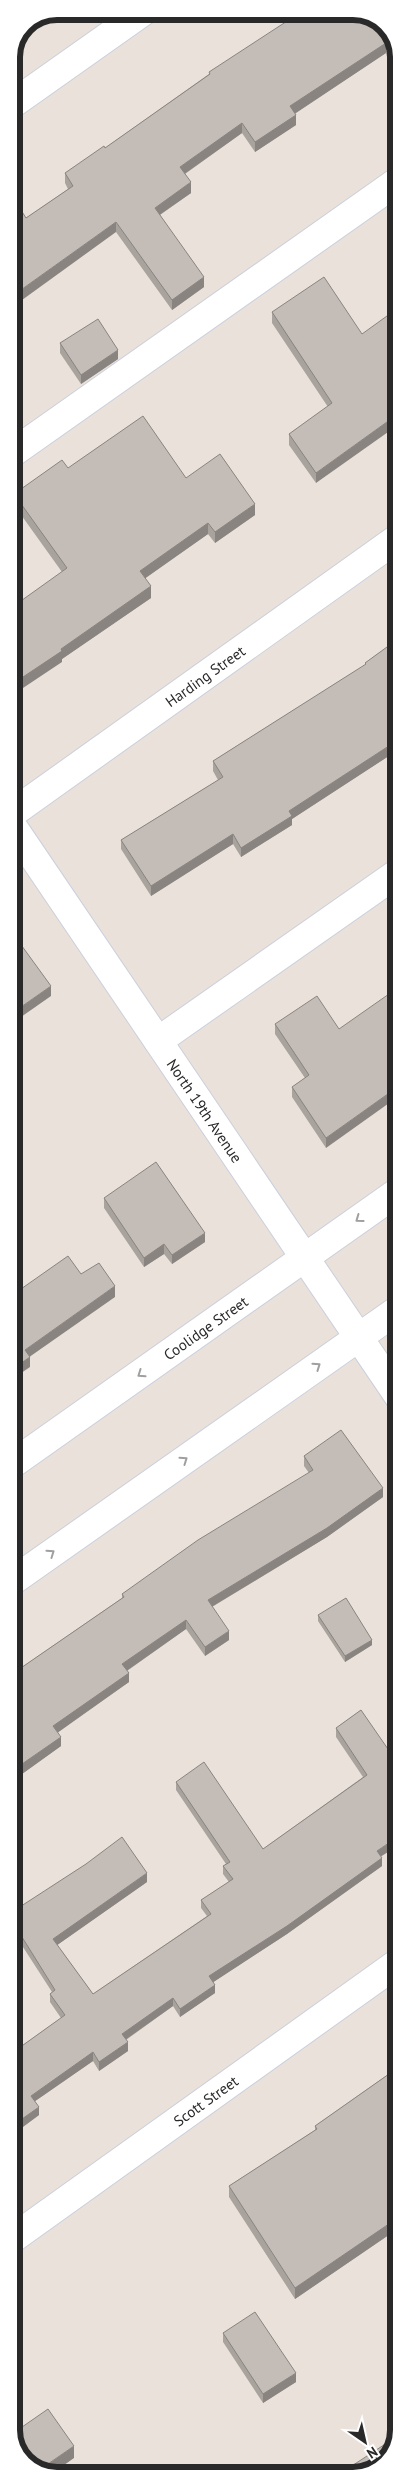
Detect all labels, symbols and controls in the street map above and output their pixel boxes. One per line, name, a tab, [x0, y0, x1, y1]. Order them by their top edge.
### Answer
street label: Harding Street	[161, 641, 248, 711]
street label: North 19th Avenue	[163, 1055, 247, 1166]
one-way arrow	[355, 1213, 365, 1222]
street label: Coolidge Street	[160, 1291, 251, 1364]
one-way arrow	[311, 1363, 321, 1372]
one-way arrow	[137, 1368, 147, 1377]
one-way arrow	[178, 1457, 188, 1466]
one-way arrow	[45, 1551, 54, 1559]
street label: Scott Street	[170, 2071, 242, 2130]
north arrow	[340, 2417, 390, 2467]
text: N	[363, 2443, 381, 2463]

